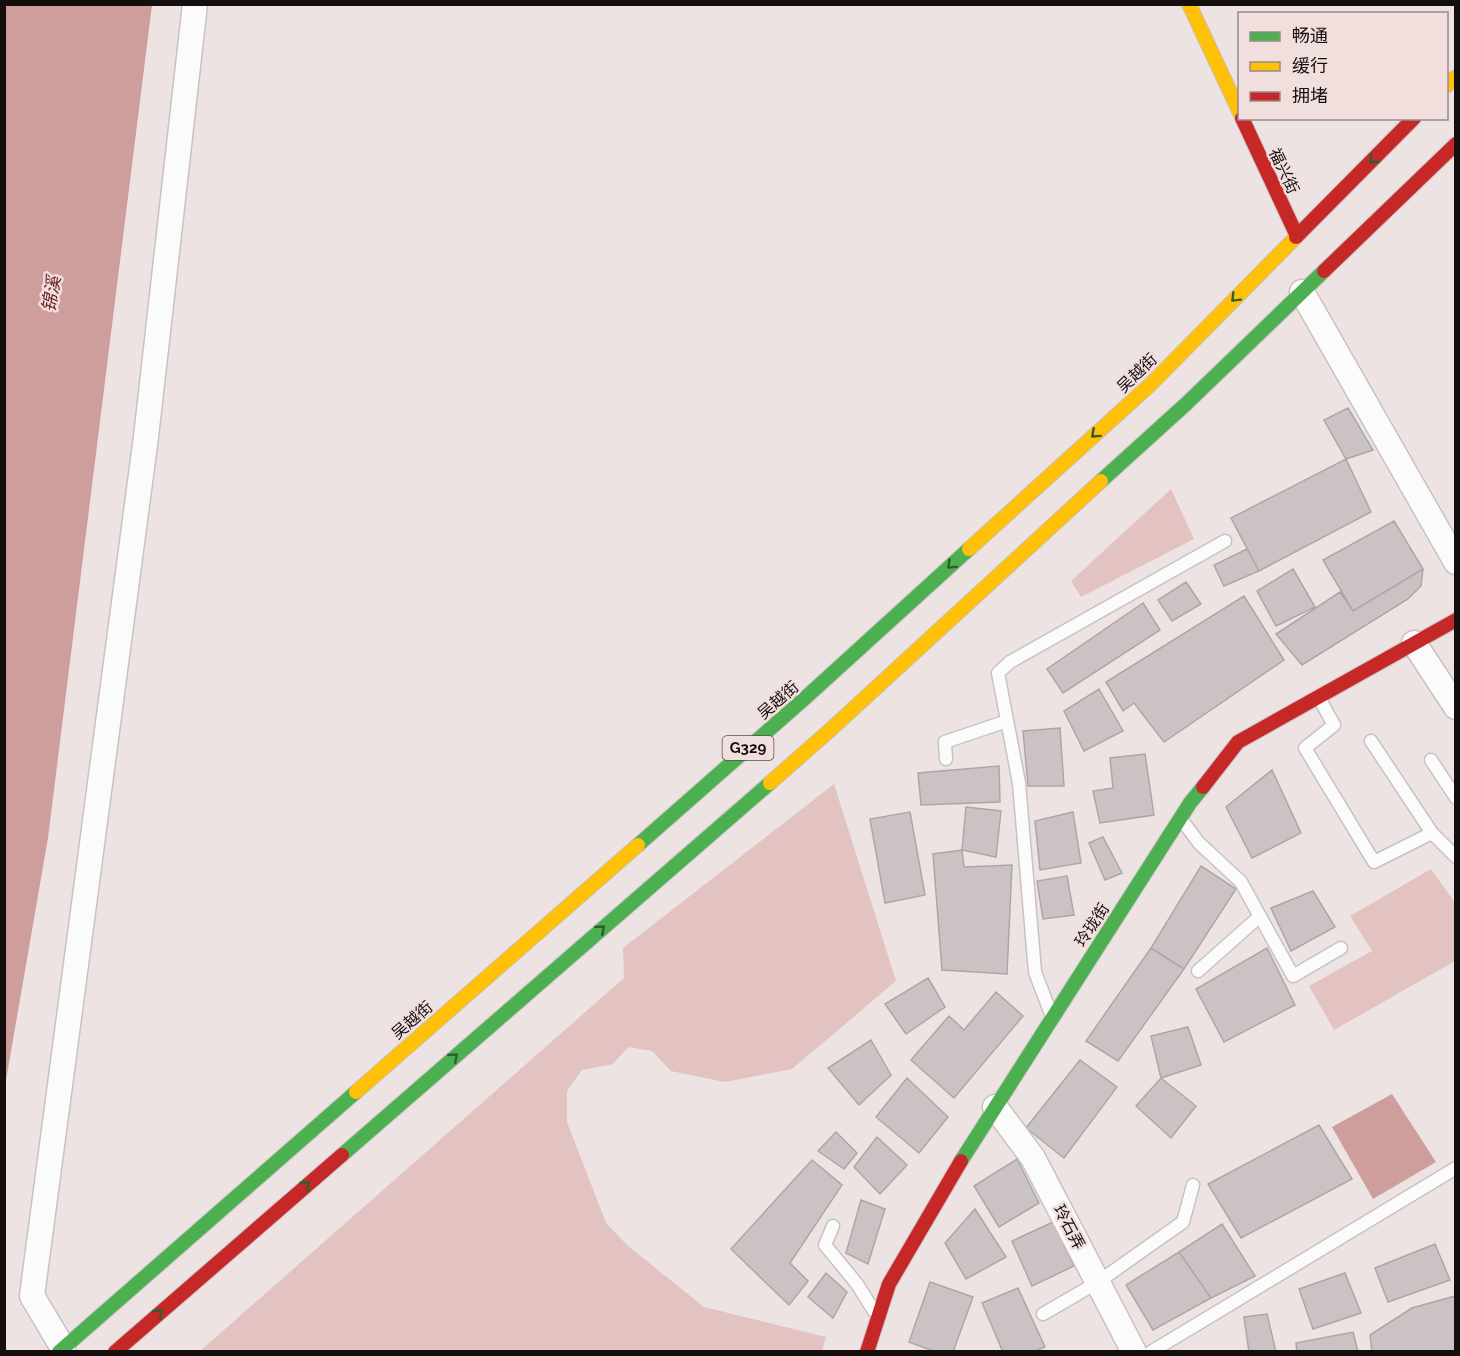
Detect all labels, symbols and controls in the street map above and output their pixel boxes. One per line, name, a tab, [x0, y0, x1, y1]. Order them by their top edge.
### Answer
legend	[1238, 12, 1448, 120]
text: 畅通	[1292, 25, 1328, 46]
text: 缓行	[1292, 55, 1328, 76]
text: 拥堵	[1292, 85, 1328, 106]
street label: 福兴街	[1265, 145, 1303, 197]
one-way arrow	[1369, 153, 1379, 164]
water label: 锦溪	[38, 273, 64, 313]
one-way arrow	[1232, 291, 1243, 302]
street label: 吴越街	[1113, 349, 1161, 397]
one-way arrow	[1092, 427, 1102, 438]
one-way arrow	[947, 558, 958, 569]
street label: 吴越街	[754, 677, 802, 723]
road number: G329	[722, 736, 774, 760]
street label: 玲珑街	[1071, 900, 1113, 950]
one-way arrow	[594, 925, 605, 936]
street label: 吴越街	[388, 997, 436, 1043]
one-way arrow	[447, 1053, 458, 1064]
one-way arrow	[300, 1181, 310, 1192]
street label: 玲石弄	[1049, 1201, 1089, 1253]
one-way arrow	[152, 1309, 163, 1320]

